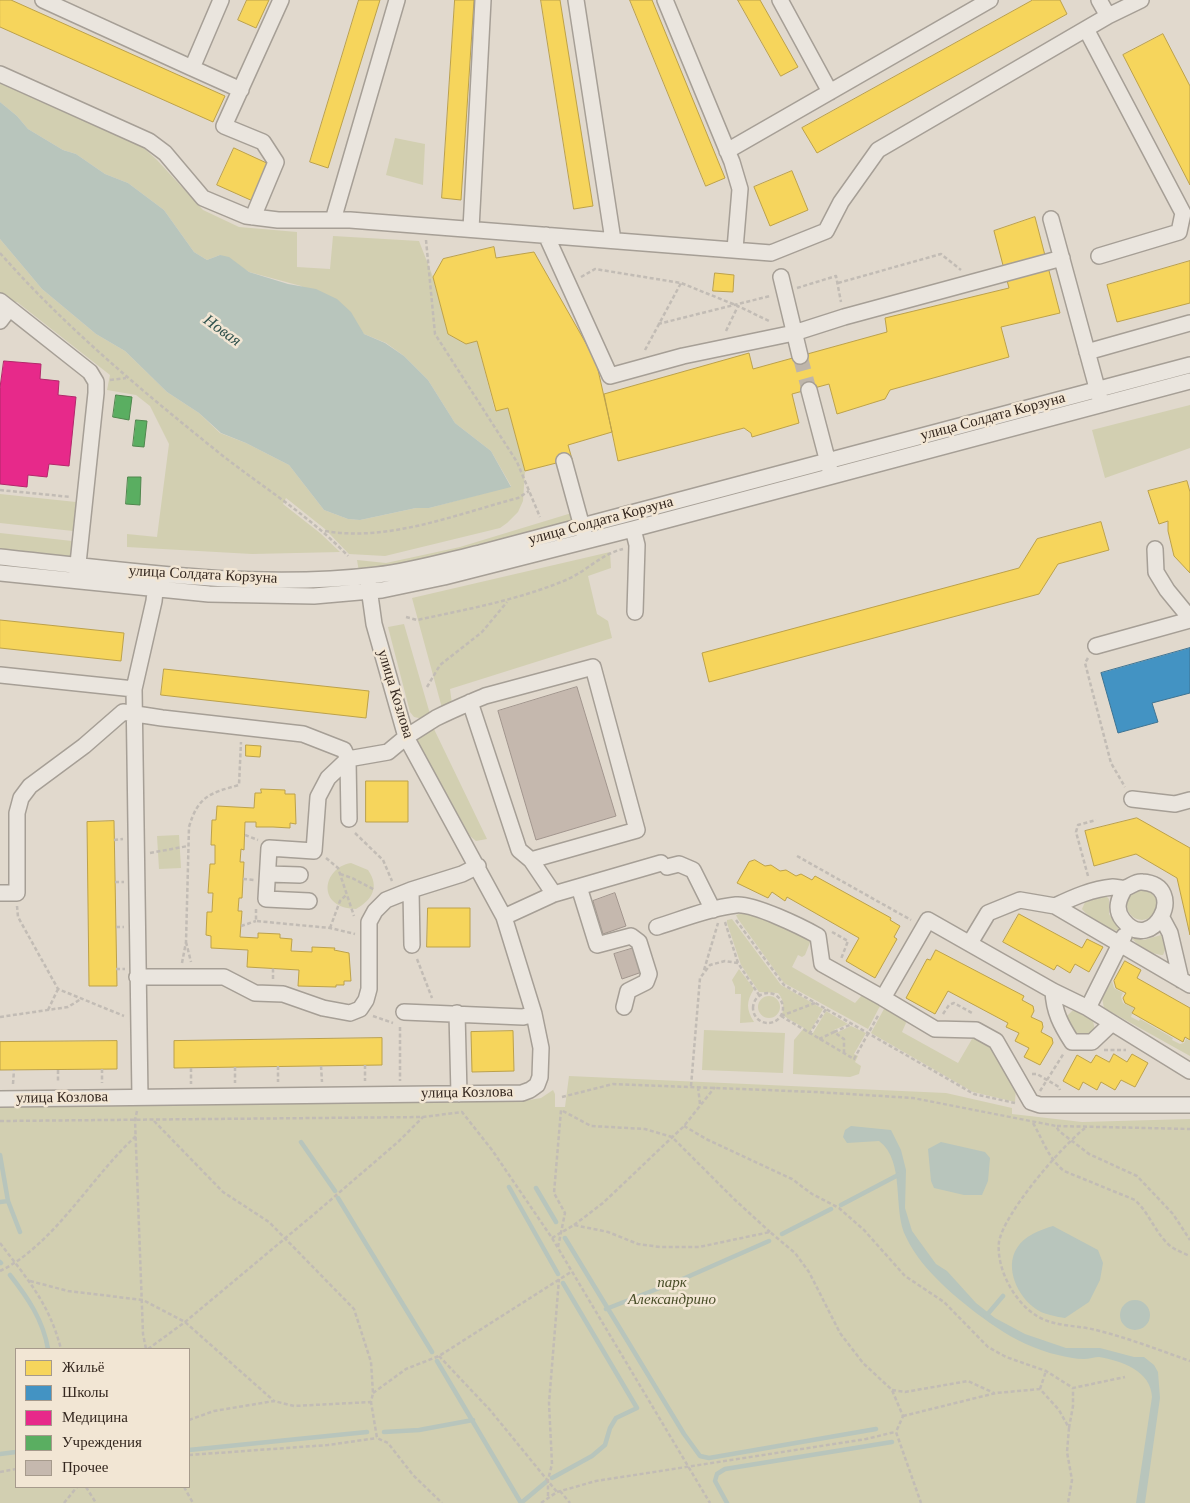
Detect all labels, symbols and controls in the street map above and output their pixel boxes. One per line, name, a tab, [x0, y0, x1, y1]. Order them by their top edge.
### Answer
water label: Новая	[199, 311, 245, 351]
street label: улица Солдата Корзуна	[919, 389, 1067, 445]
street label: улица Солдата Корзуна	[527, 493, 675, 549]
street label: улица Солдата Корзуна	[128, 562, 278, 588]
street label: улица Козлова	[373, 647, 417, 741]
street label: улица Козлова	[421, 1083, 513, 1103]
street label: улица Козлова	[16, 1088, 108, 1108]
park label: парк Александрино	[628, 1274, 716, 1309]
legend	[15, 1348, 190, 1488]
text: Жильё	[62, 1359, 104, 1375]
text: Школы	[62, 1384, 109, 1400]
text: Медицина	[62, 1409, 128, 1425]
text: Учреждения	[62, 1434, 142, 1450]
text: Прочее	[62, 1459, 108, 1475]

